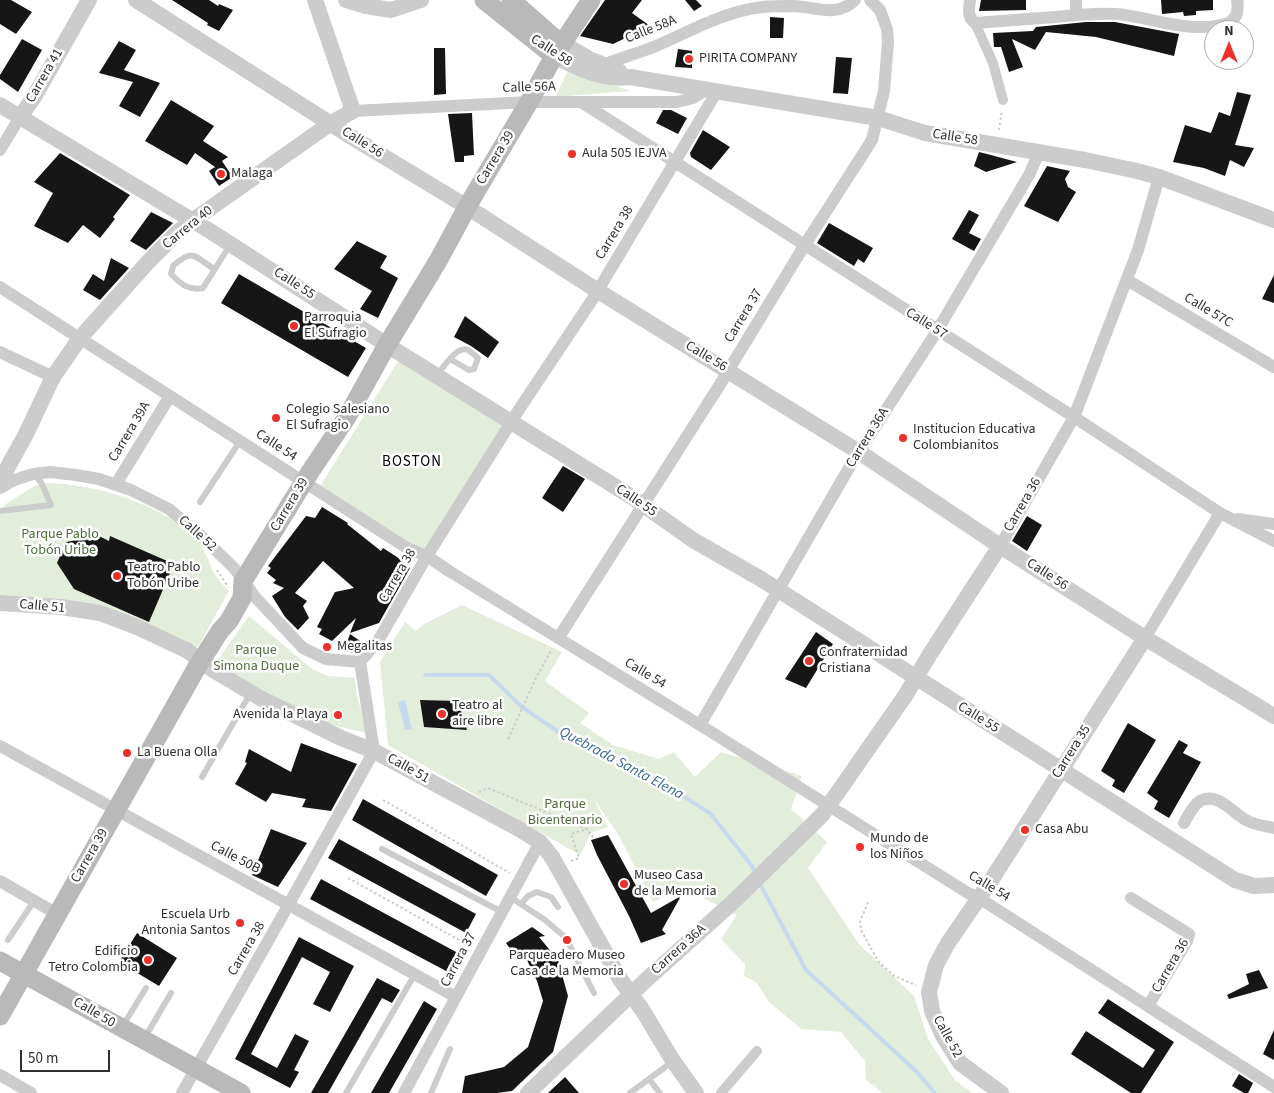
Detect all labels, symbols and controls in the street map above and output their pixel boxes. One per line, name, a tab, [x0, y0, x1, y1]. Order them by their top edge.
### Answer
street label: Calle 58A	[623, 12, 679, 48]
north arrow	[1204, 20, 1254, 70]
text: N	[1224, 21, 1234, 41]
street label: Calle 58	[527, 31, 575, 71]
street label: Carrera 41	[23, 46, 67, 106]
place label: PIRITA COMPANY	[699, 51, 797, 67]
marker: PIRITA COMPANY	[683, 53, 695, 65]
street label: Calle 56A	[502, 79, 556, 97]
street label: Calle 56	[338, 124, 386, 162]
street label: Calle 58	[931, 126, 979, 150]
street label: Carrera 39	[473, 128, 519, 188]
place label: Aula 505 IEJVA	[582, 146, 667, 162]
marker: Aula 505 IEJVA	[566, 148, 578, 160]
place label: Malaga	[231, 166, 273, 182]
marker: Malaga	[215, 168, 227, 180]
street label: Carrera 40	[159, 203, 217, 253]
street label: Carrera 38	[592, 203, 638, 263]
street label: Calle 55	[270, 264, 318, 304]
street label: Carrera 37	[721, 286, 767, 346]
street label: Calle 57C	[1181, 290, 1235, 332]
street label: Calle 57	[902, 305, 950, 343]
place label: Parroquia El Sufragio	[304, 310, 367, 342]
marker: Parroquia El Sufragio	[288, 320, 300, 332]
street label: Calle 56	[682, 338, 730, 376]
street label: Carrera 39A	[105, 399, 155, 465]
place label: Colegio Salesiano El Sufragio	[286, 402, 390, 434]
street label: Carrera 36A	[843, 405, 893, 471]
marker: Colegio Salesiano El Sufragio	[270, 412, 282, 424]
place label: Institucion Educativa Colombianitos	[913, 422, 1036, 454]
street label: Calle 54	[252, 426, 300, 466]
marker: Institucion Educativa Colombianitos	[897, 432, 909, 444]
district label: BOSTON	[381, 454, 443, 472]
street label: Carrera 39	[267, 475, 313, 535]
street label: Carrera 36	[1001, 475, 1045, 535]
street label: Calle 55	[612, 481, 660, 521]
street label: Calle 52	[174, 512, 220, 556]
park label: Parque Pablo Tobón Uribe	[21, 527, 99, 560]
street label: Carrera 38	[376, 546, 420, 606]
street label: Calle 56	[1023, 555, 1071, 595]
place label: Teatro Pablo Tobón Uribe	[127, 560, 200, 592]
marker: Teatro Pablo Tobón Uribe	[111, 570, 123, 582]
street label: Calle 51	[18, 597, 66, 617]
place label: Megalitas	[337, 639, 392, 655]
marker: Megalitas	[321, 641, 333, 653]
park label: Parque Simona Duque	[213, 643, 299, 676]
place label: Confraternidad Cristiana	[819, 645, 908, 678]
street label: Calle 54	[621, 655, 669, 693]
marker: Confraternidad Cristiana	[803, 655, 815, 667]
place label: Teatro al aire libre	[452, 698, 503, 730]
street label: Calle 55	[954, 699, 1002, 737]
place label: Avenida la Playa	[233, 707, 328, 723]
marker: Teatro al aire libre	[436, 708, 448, 720]
marker: Avenida la Playa	[332, 709, 344, 721]
street label: Carrera 35	[1049, 722, 1095, 782]
water label: Quebrada Santa Elena	[556, 724, 686, 804]
place label: La Buena Olla	[137, 745, 217, 761]
marker: La Buena Olla	[121, 747, 133, 759]
street label: Calle 51	[384, 751, 432, 787]
park label: Parque Bicentenario	[528, 797, 602, 830]
place label: Casa Abu	[1035, 822, 1089, 838]
marker: Casa Abu	[1019, 824, 1031, 836]
street label: Carrera 39	[68, 826, 112, 886]
place label: Mundo de los Niños	[870, 831, 928, 864]
street label: Calle 50B	[207, 838, 263, 878]
marker: Mundo de los Niños	[854, 841, 866, 853]
place label: Museo Casa de la Memoria	[634, 868, 717, 900]
street label: Calle 54	[965, 868, 1013, 906]
marker: Museo Casa de la Memoria	[618, 878, 630, 890]
place label: Escuela Urb Antonia Santos	[142, 907, 230, 940]
marker: Escuela Urb Antonia Santos	[234, 917, 246, 929]
street label: Carrera 38	[225, 919, 269, 979]
street label: Carrera 36A	[648, 921, 710, 979]
street label: Carrera 37	[438, 930, 480, 990]
marker: Parqueadero Museo Casa de la Memoria	[561, 934, 573, 946]
street label: Carrera 36	[1149, 936, 1193, 996]
place label: Edificio Tetro Colombia	[48, 944, 138, 976]
place label: Parqueadero Museo Casa de la Memoria	[509, 948, 625, 980]
marker: Edificio Tetro Colombia	[142, 954, 154, 966]
street label: Calle 50	[70, 994, 118, 1032]
street label: Calle 52	[929, 1013, 965, 1061]
scale bar	[22, 1040, 112, 1072]
text: 50 m	[28, 1048, 58, 1069]

